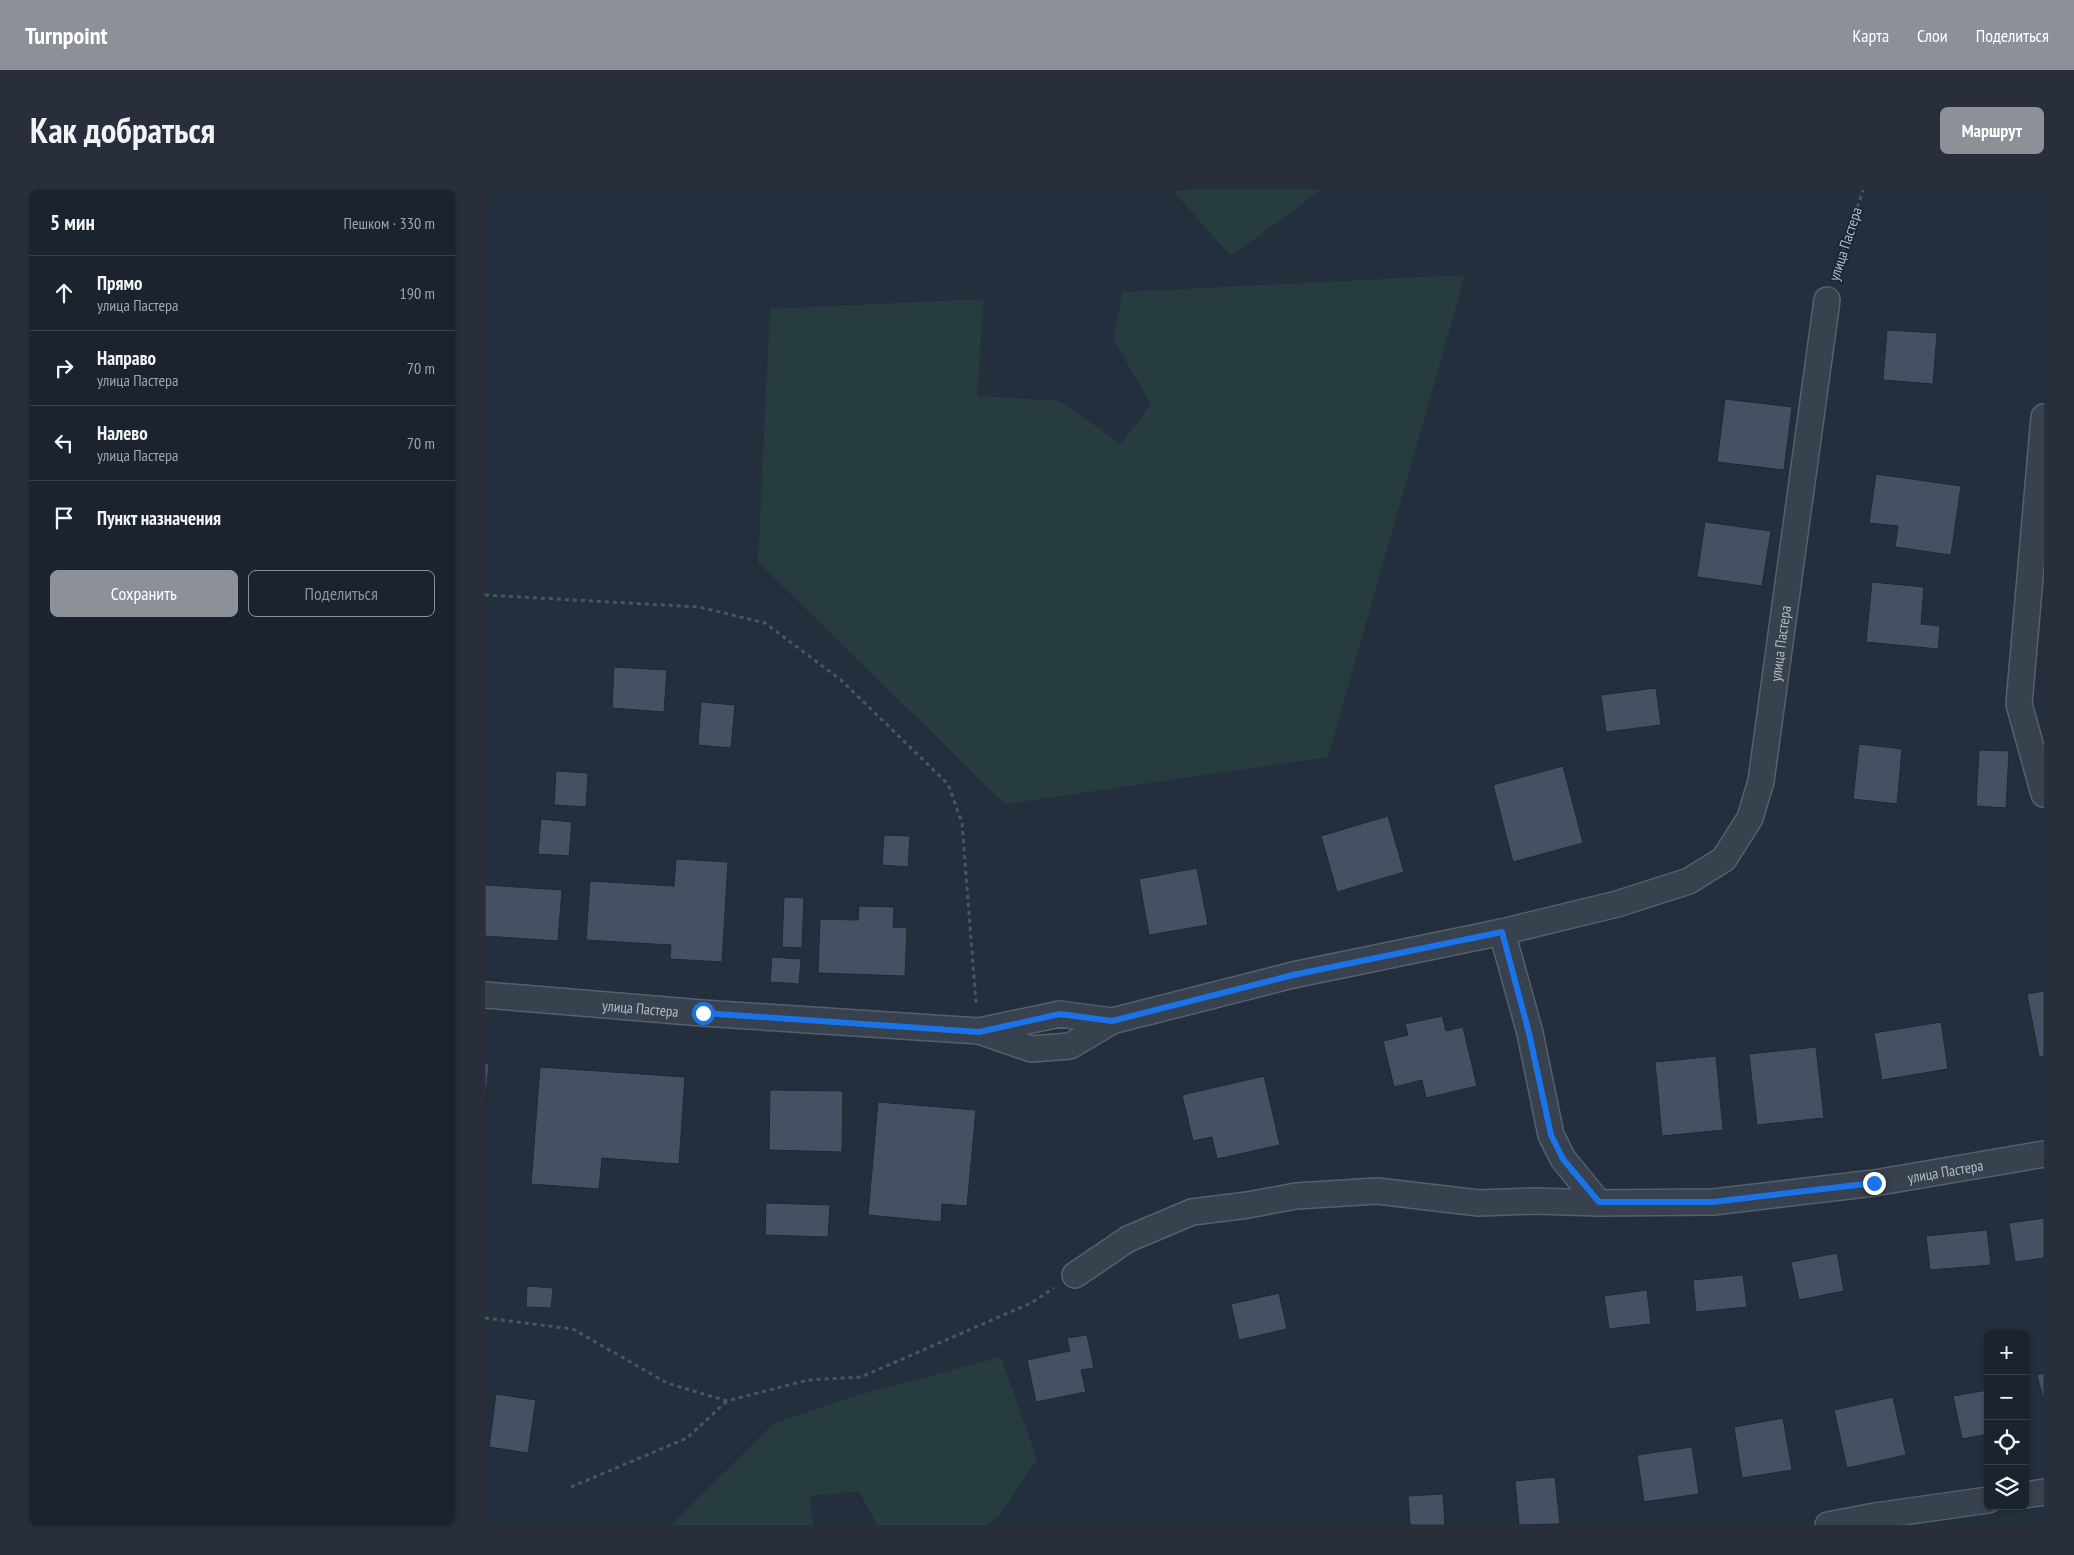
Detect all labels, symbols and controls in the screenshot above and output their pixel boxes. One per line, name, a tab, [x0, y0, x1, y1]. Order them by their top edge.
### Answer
text: Turnpoint	[25, 20, 107, 51]
text: Карта	[1852, 24, 1889, 47]
text: Слои	[1917, 24, 1948, 47]
text: Поделиться	[1976, 24, 2049, 47]
text: Как добраться	[30, 107, 215, 153]
button: Маршрут	[1940, 107, 2044, 154]
street label: улица Пастера	[1824, 205, 1866, 283]
text: 5 мин	[50, 209, 95, 236]
text: Пешком · 330 m	[344, 213, 435, 233]
text: Прямо	[97, 271, 142, 295]
icon: ahead	[50, 279, 78, 307]
text: 190 m	[400, 283, 435, 303]
text: улица Пастера	[97, 295, 178, 315]
text: Направо	[97, 346, 156, 370]
icon: right	[50, 354, 78, 382]
text: 70 m	[407, 358, 435, 378]
text: улица Пастера	[97, 370, 178, 390]
text: Налево	[97, 421, 148, 445]
icon: left	[50, 429, 78, 457]
text: 70 m	[407, 433, 435, 453]
text: улица Пастера	[97, 445, 178, 465]
icon: arrive	[50, 504, 78, 532]
text: Пункт назначения	[97, 506, 221, 530]
button: Сохранить	[50, 570, 238, 617]
button: Поделиться	[248, 570, 435, 617]
street label: улица Пастера	[1765, 604, 1794, 683]
street label: улица Пастера	[602, 995, 679, 1021]
route start	[692, 1002, 715, 1025]
street label: улица Пастера	[1906, 1155, 1985, 1187]
route end	[1863, 1172, 1886, 1195]
map controls	[1984, 1330, 2029, 1510]
button: +	[1984, 1330, 2029, 1375]
button: −	[1984, 1375, 2029, 1420]
button: locate	[1984, 1420, 2029, 1465]
button: layers	[1984, 1465, 2029, 1510]

